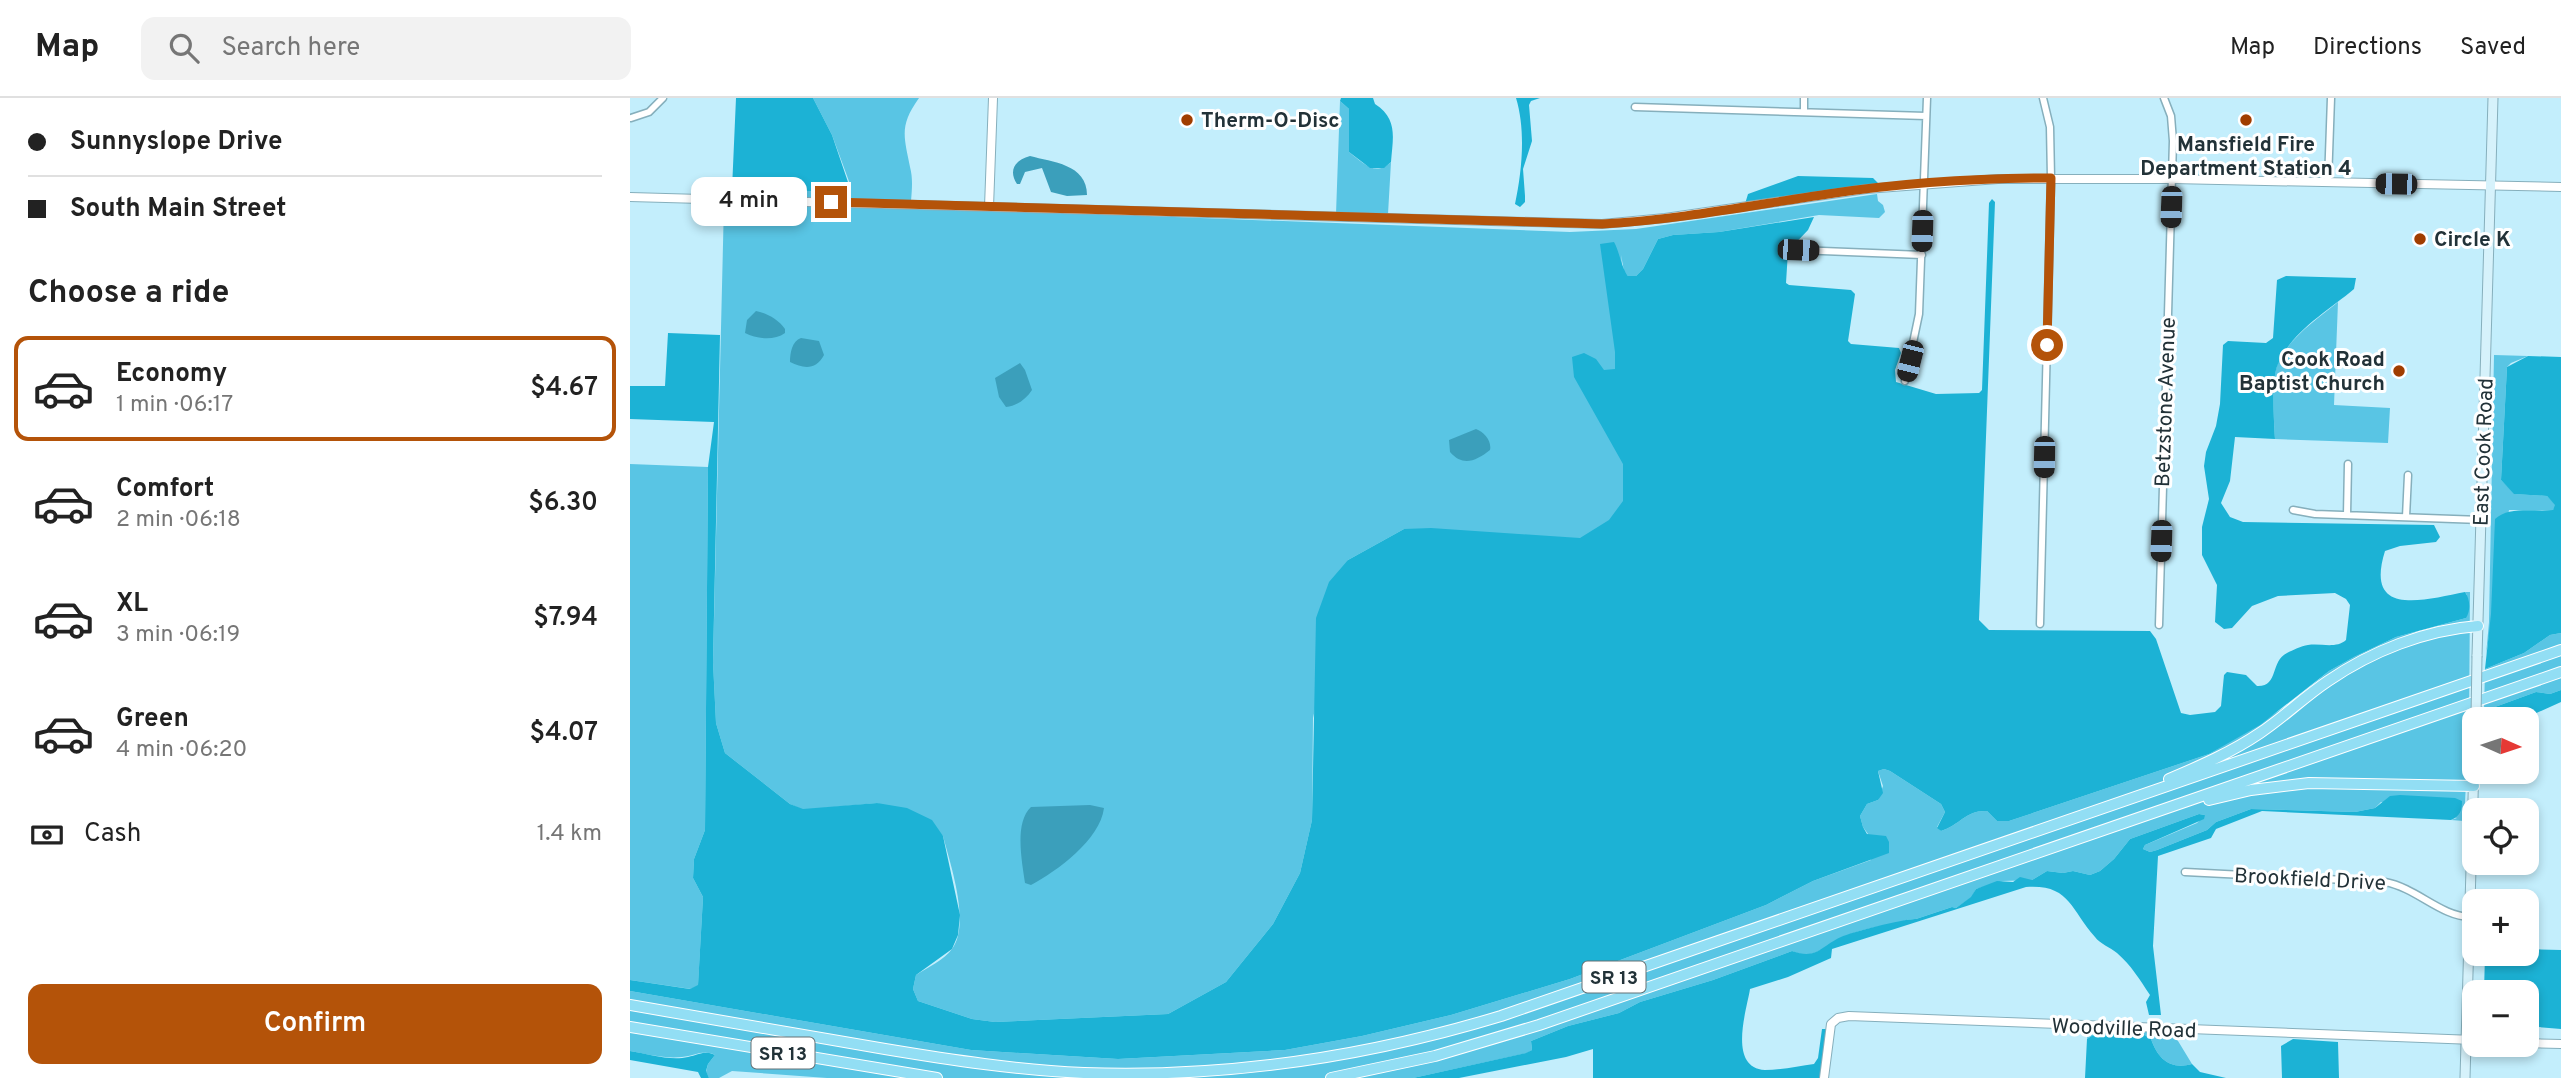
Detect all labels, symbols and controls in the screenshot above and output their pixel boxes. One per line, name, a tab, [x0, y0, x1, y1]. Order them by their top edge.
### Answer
search box	[141, 17, 631, 80]
text: Map	[35, 27, 99, 69]
icon: search	[165, 29, 203, 67]
text: Search here	[221, 32, 360, 65]
text: Map	[2230, 33, 2275, 63]
text: Directions	[2313, 33, 2422, 63]
text: Saved	[2460, 33, 2526, 63]
place label: Therm-O-Disc	[1201, 108, 1340, 135]
marker: Therm-O-Disc	[1179, 112, 1195, 128]
marker: Mansfield Fire Department Station 4	[2238, 112, 2254, 128]
text: Sunnyslope Drive	[70, 126, 283, 159]
place label: Mansfield Fire Department Station 4	[2140, 132, 2352, 183]
car	[2375, 173, 2418, 195]
callout: 4 min	[691, 178, 806, 226]
route end	[815, 186, 847, 218]
car	[2160, 186, 2183, 228]
text: 4 min	[719, 187, 779, 216]
text: South Main Street	[70, 193, 287, 226]
car	[1911, 210, 1934, 252]
place label: Circle K	[2434, 227, 2511, 254]
marker: Circle K	[2412, 231, 2428, 247]
car	[1777, 239, 1820, 261]
text: Choose a ride	[28, 274, 229, 314]
street label: Betzstone Avenue	[2150, 317, 2183, 487]
route start	[2031, 329, 2063, 361]
car	[1895, 338, 1926, 384]
place label: Cook Road Baptist Church	[2239, 347, 2385, 398]
icon: car	[32, 357, 95, 420]
text: Economy	[116, 358, 227, 391]
marker: Cook Road Baptist Church	[2391, 363, 2407, 379]
text: $4.67	[530, 372, 598, 405]
street label: East Cook Road	[2468, 378, 2501, 527]
text: 1 min · 06:17	[116, 391, 233, 420]
car	[2034, 436, 2055, 478]
icon: car	[32, 472, 95, 535]
text: Comfort	[116, 473, 214, 506]
text: $6.30	[528, 487, 598, 520]
text: 2 min · 06:18	[116, 506, 241, 535]
car	[2150, 520, 2173, 562]
icon: car	[32, 587, 95, 650]
text: XL	[116, 588, 148, 621]
text: $7.94	[533, 602, 598, 635]
text: 3 min · 06:19	[116, 621, 240, 650]
icon: car	[32, 702, 95, 765]
text: Green	[116, 703, 189, 736]
north arrow	[2462, 707, 2539, 784]
map controls	[2462, 707, 2539, 1057]
text: $4.07	[530, 717, 598, 750]
text: 4 min · 06:20	[116, 736, 247, 765]
button: locate	[2462, 798, 2539, 875]
icon: cash	[28, 816, 66, 854]
text: Cash	[84, 818, 141, 851]
text: 1.4 km	[537, 820, 602, 849]
street label: Brookfield Drive	[2233, 863, 2386, 898]
button: +	[2462, 889, 2539, 966]
road number: SR 13	[1583, 962, 1646, 992]
button: −	[2462, 980, 2539, 1057]
button: Confirm	[28, 984, 602, 1064]
street label: Woodville Road	[2051, 1013, 2197, 1046]
road number: SR 13	[752, 1037, 814, 1068]

